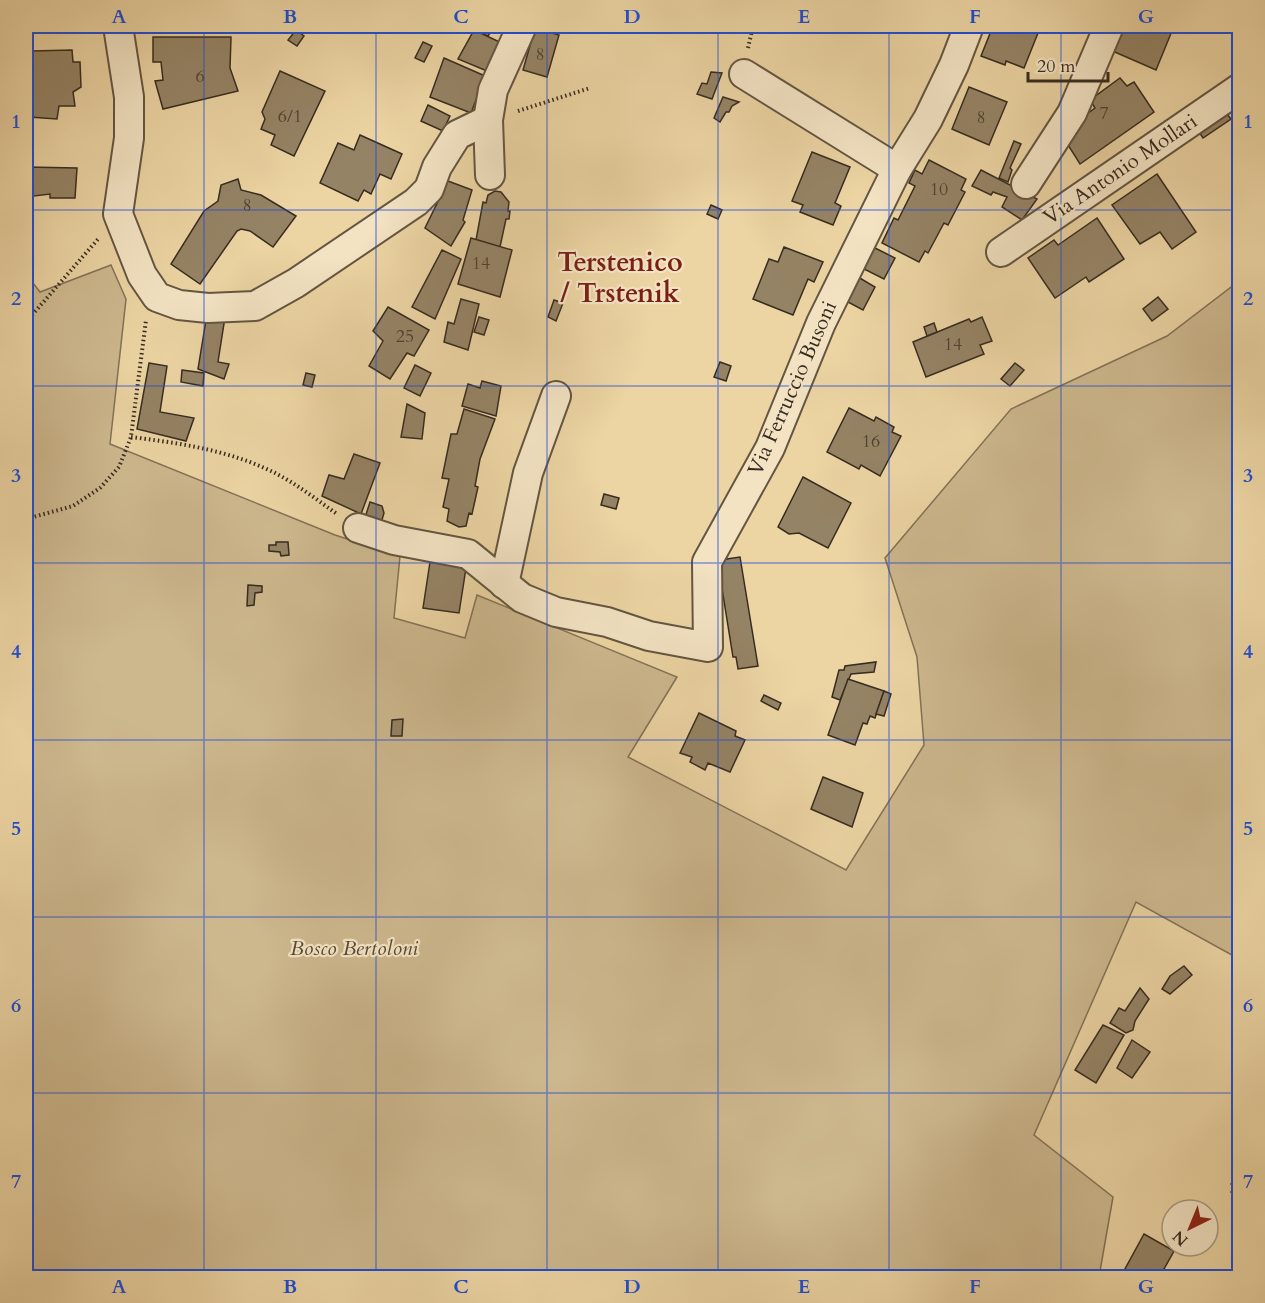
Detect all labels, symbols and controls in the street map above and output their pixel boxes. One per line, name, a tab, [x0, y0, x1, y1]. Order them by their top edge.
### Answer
text: A	[111, 3, 127, 30]
text: B	[283, 3, 297, 30]
text: C	[453, 3, 469, 30]
text: D	[623, 3, 641, 30]
text: E	[798, 3, 810, 30]
text: F	[969, 3, 981, 30]
text: G	[1138, 3, 1154, 30]
house number: 8	[535, 42, 545, 67]
scale bar	[1028, 45, 1108, 83]
text: 20 m	[1037, 54, 1076, 79]
house number: 6	[195, 64, 205, 89]
house number: 7	[1099, 101, 1109, 126]
house number: 6/1	[278, 104, 302, 129]
house number: 8	[976, 105, 986, 130]
street label: Via Antonio Mollari	[1037, 107, 1203, 232]
text: 1	[11, 108, 21, 135]
text: 1	[1243, 108, 1253, 135]
house number: 10	[930, 177, 948, 202]
house number: 8	[242, 193, 252, 218]
district label: Terstenico / Trstenik	[557, 244, 683, 312]
house number: 14	[472, 251, 490, 276]
text: 2	[11, 285, 21, 312]
text: 2	[1243, 285, 1253, 312]
street label: Via Ferruccio Busoni	[741, 296, 844, 480]
house number: 25	[396, 324, 414, 349]
house number: 14	[944, 332, 962, 357]
house number: 16	[862, 429, 880, 454]
text: 3	[11, 462, 21, 489]
text: 3	[1243, 462, 1253, 489]
text: 4	[11, 638, 21, 665]
text: 4	[1243, 638, 1253, 665]
text: 5	[11, 815, 21, 842]
text: 5	[1243, 815, 1253, 842]
park label: Bosco Bertoloni	[290, 934, 418, 963]
text: 6	[11, 992, 21, 1019]
text: 6	[1243, 992, 1253, 1019]
text: 7	[11, 1168, 21, 1195]
text: 7	[1243, 1168, 1253, 1195]
north arrow	[1160, 1198, 1220, 1258]
text: N	[1168, 1225, 1193, 1251]
text: A	[111, 1273, 127, 1300]
text: B	[283, 1273, 297, 1300]
text: C	[453, 1273, 469, 1300]
text: D	[623, 1273, 641, 1300]
text: E	[798, 1273, 810, 1300]
text: F	[969, 1273, 981, 1300]
text: G	[1138, 1273, 1154, 1300]

